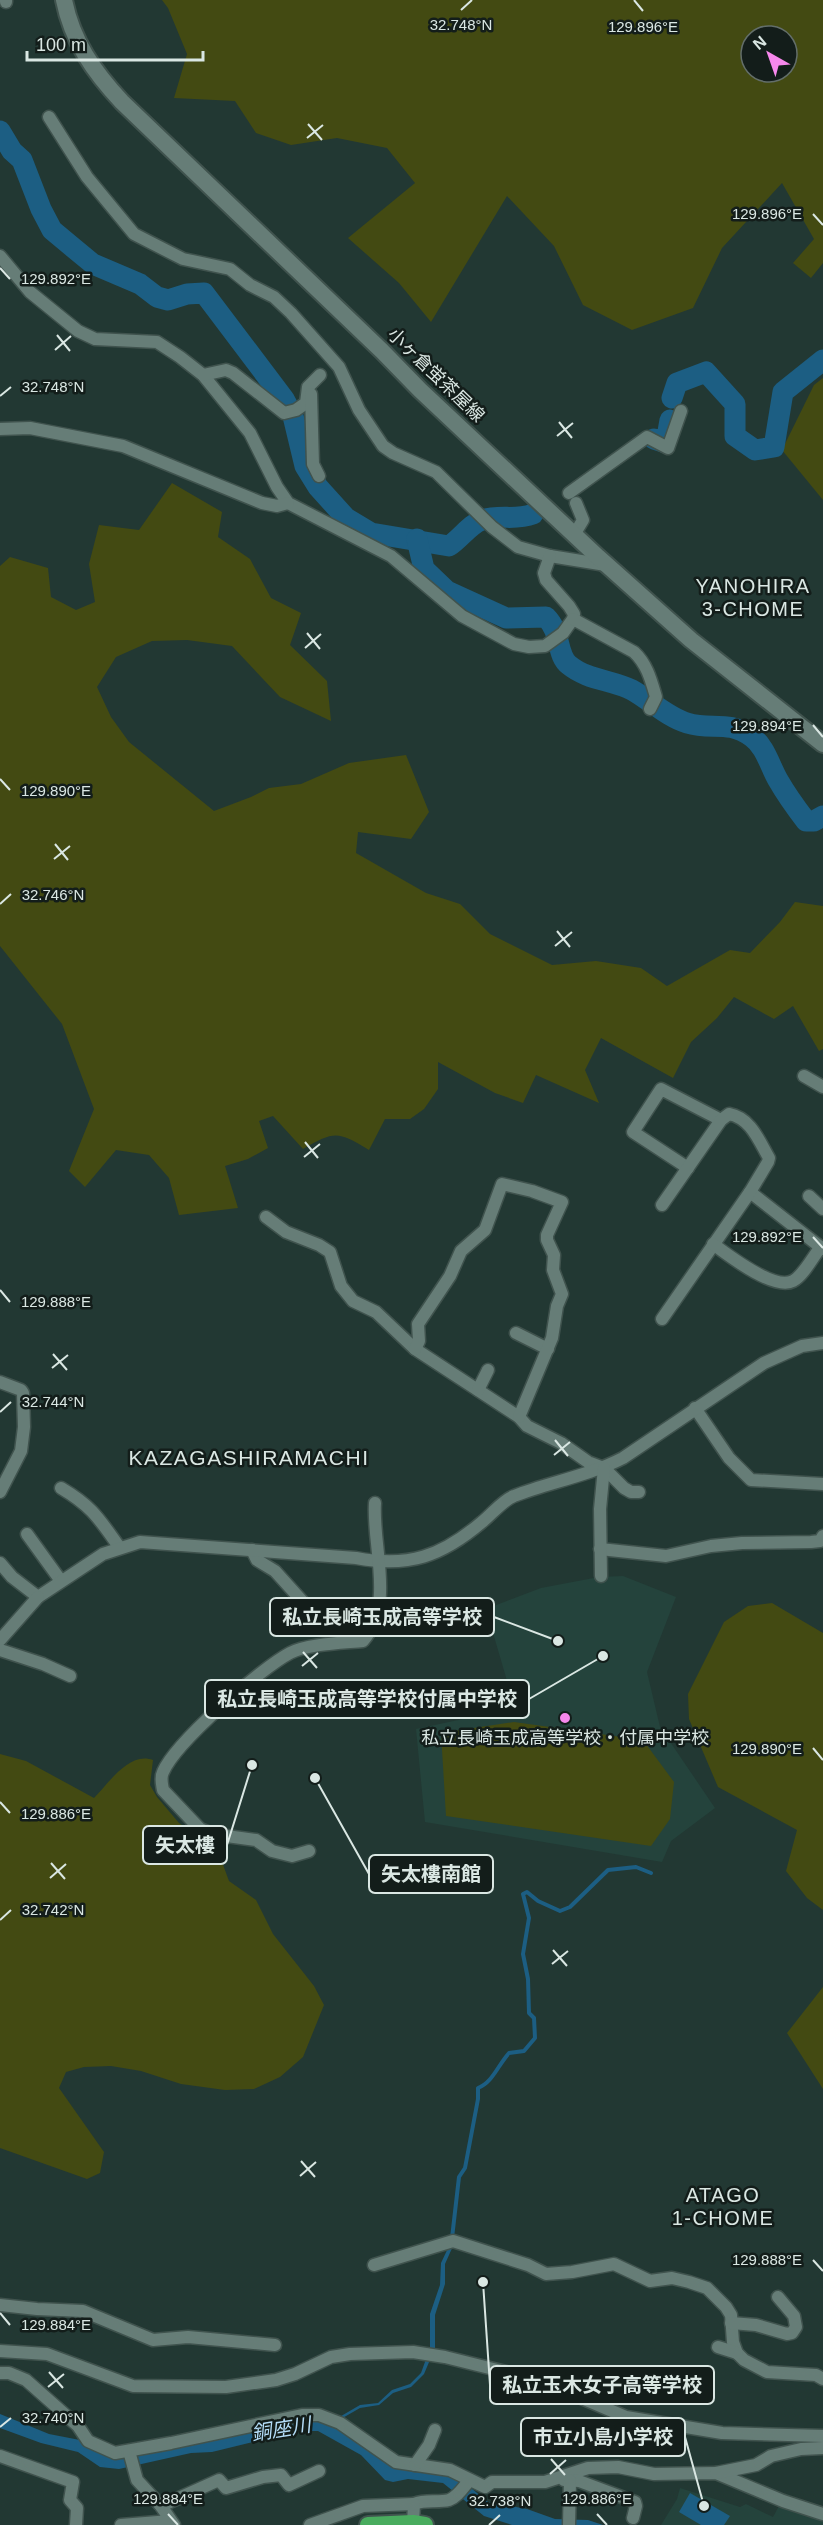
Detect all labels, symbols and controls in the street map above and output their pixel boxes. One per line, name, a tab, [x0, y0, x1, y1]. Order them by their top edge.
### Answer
text: 32.748°N	[430, 16, 492, 33]
text: 129.896°E	[608, 18, 678, 35]
scale bar	[27, 24, 202, 62]
north arrow	[739, 24, 799, 84]
text: N	[750, 33, 770, 53]
text: 100 m	[36, 35, 86, 55]
text: 129.896°E	[732, 205, 802, 222]
text: 129.892°E	[21, 270, 91, 287]
street label: 小ヶ倉蛍茶屋線	[384, 324, 488, 426]
text: 32.748°N	[22, 378, 84, 395]
district label: YANOHIRA 3-CHOME	[696, 575, 810, 620]
text: 129.894°E	[732, 717, 802, 734]
text: 129.890°E	[21, 782, 91, 799]
text: 32.746°N	[22, 886, 84, 903]
text: 129.892°E	[732, 1228, 802, 1245]
text: 129.888°E	[21, 1293, 91, 1310]
text: 32.744°N	[22, 1393, 84, 1410]
district label: KAZAGASHIRAMACHI	[128, 1446, 370, 1469]
callout: 私立長崎玉成高等学校	[270, 1598, 494, 1636]
text: 私立長崎玉成高等学校	[282, 1606, 482, 1628]
callout: 私立長崎玉成高等学校付属中学校	[205, 1680, 529, 1718]
text: 私立長崎玉成高等学校付属中学校	[217, 1688, 517, 1710]
marker: 私立長崎玉成高等学校・付属中学校	[558, 1711, 572, 1725]
place label: 私立長崎玉成高等学校・付属中学校	[421, 1728, 709, 1748]
text: 129.890°E	[732, 1740, 802, 1757]
text: 129.886°E	[21, 1805, 91, 1822]
callout: 矢太樓	[143, 1826, 227, 1864]
text: 矢太樓	[155, 1834, 215, 1856]
callout: 矢太樓南館	[369, 1855, 493, 1893]
text: 矢太樓南館	[381, 1863, 481, 1885]
text: 32.742°N	[22, 1901, 84, 1918]
district label: ATAGO 1-CHOME	[672, 2184, 774, 2229]
text: 129.888°E	[732, 2251, 802, 2268]
text: 129.884°E	[21, 2316, 91, 2333]
callout: 私立玉木女子高等学校	[490, 2366, 714, 2404]
text: 私立玉木女子高等学校	[502, 2374, 702, 2396]
text: 32.740°N	[22, 2409, 84, 2426]
water label: 銅座川	[250, 2413, 314, 2445]
callout: 市立小島小学校	[521, 2418, 685, 2456]
text: 市立小島小学校	[533, 2426, 673, 2448]
text: 129.884°E	[133, 2490, 203, 2507]
text: 129.886°E	[562, 2490, 632, 2507]
text: 32.738°N	[469, 2492, 531, 2509]

